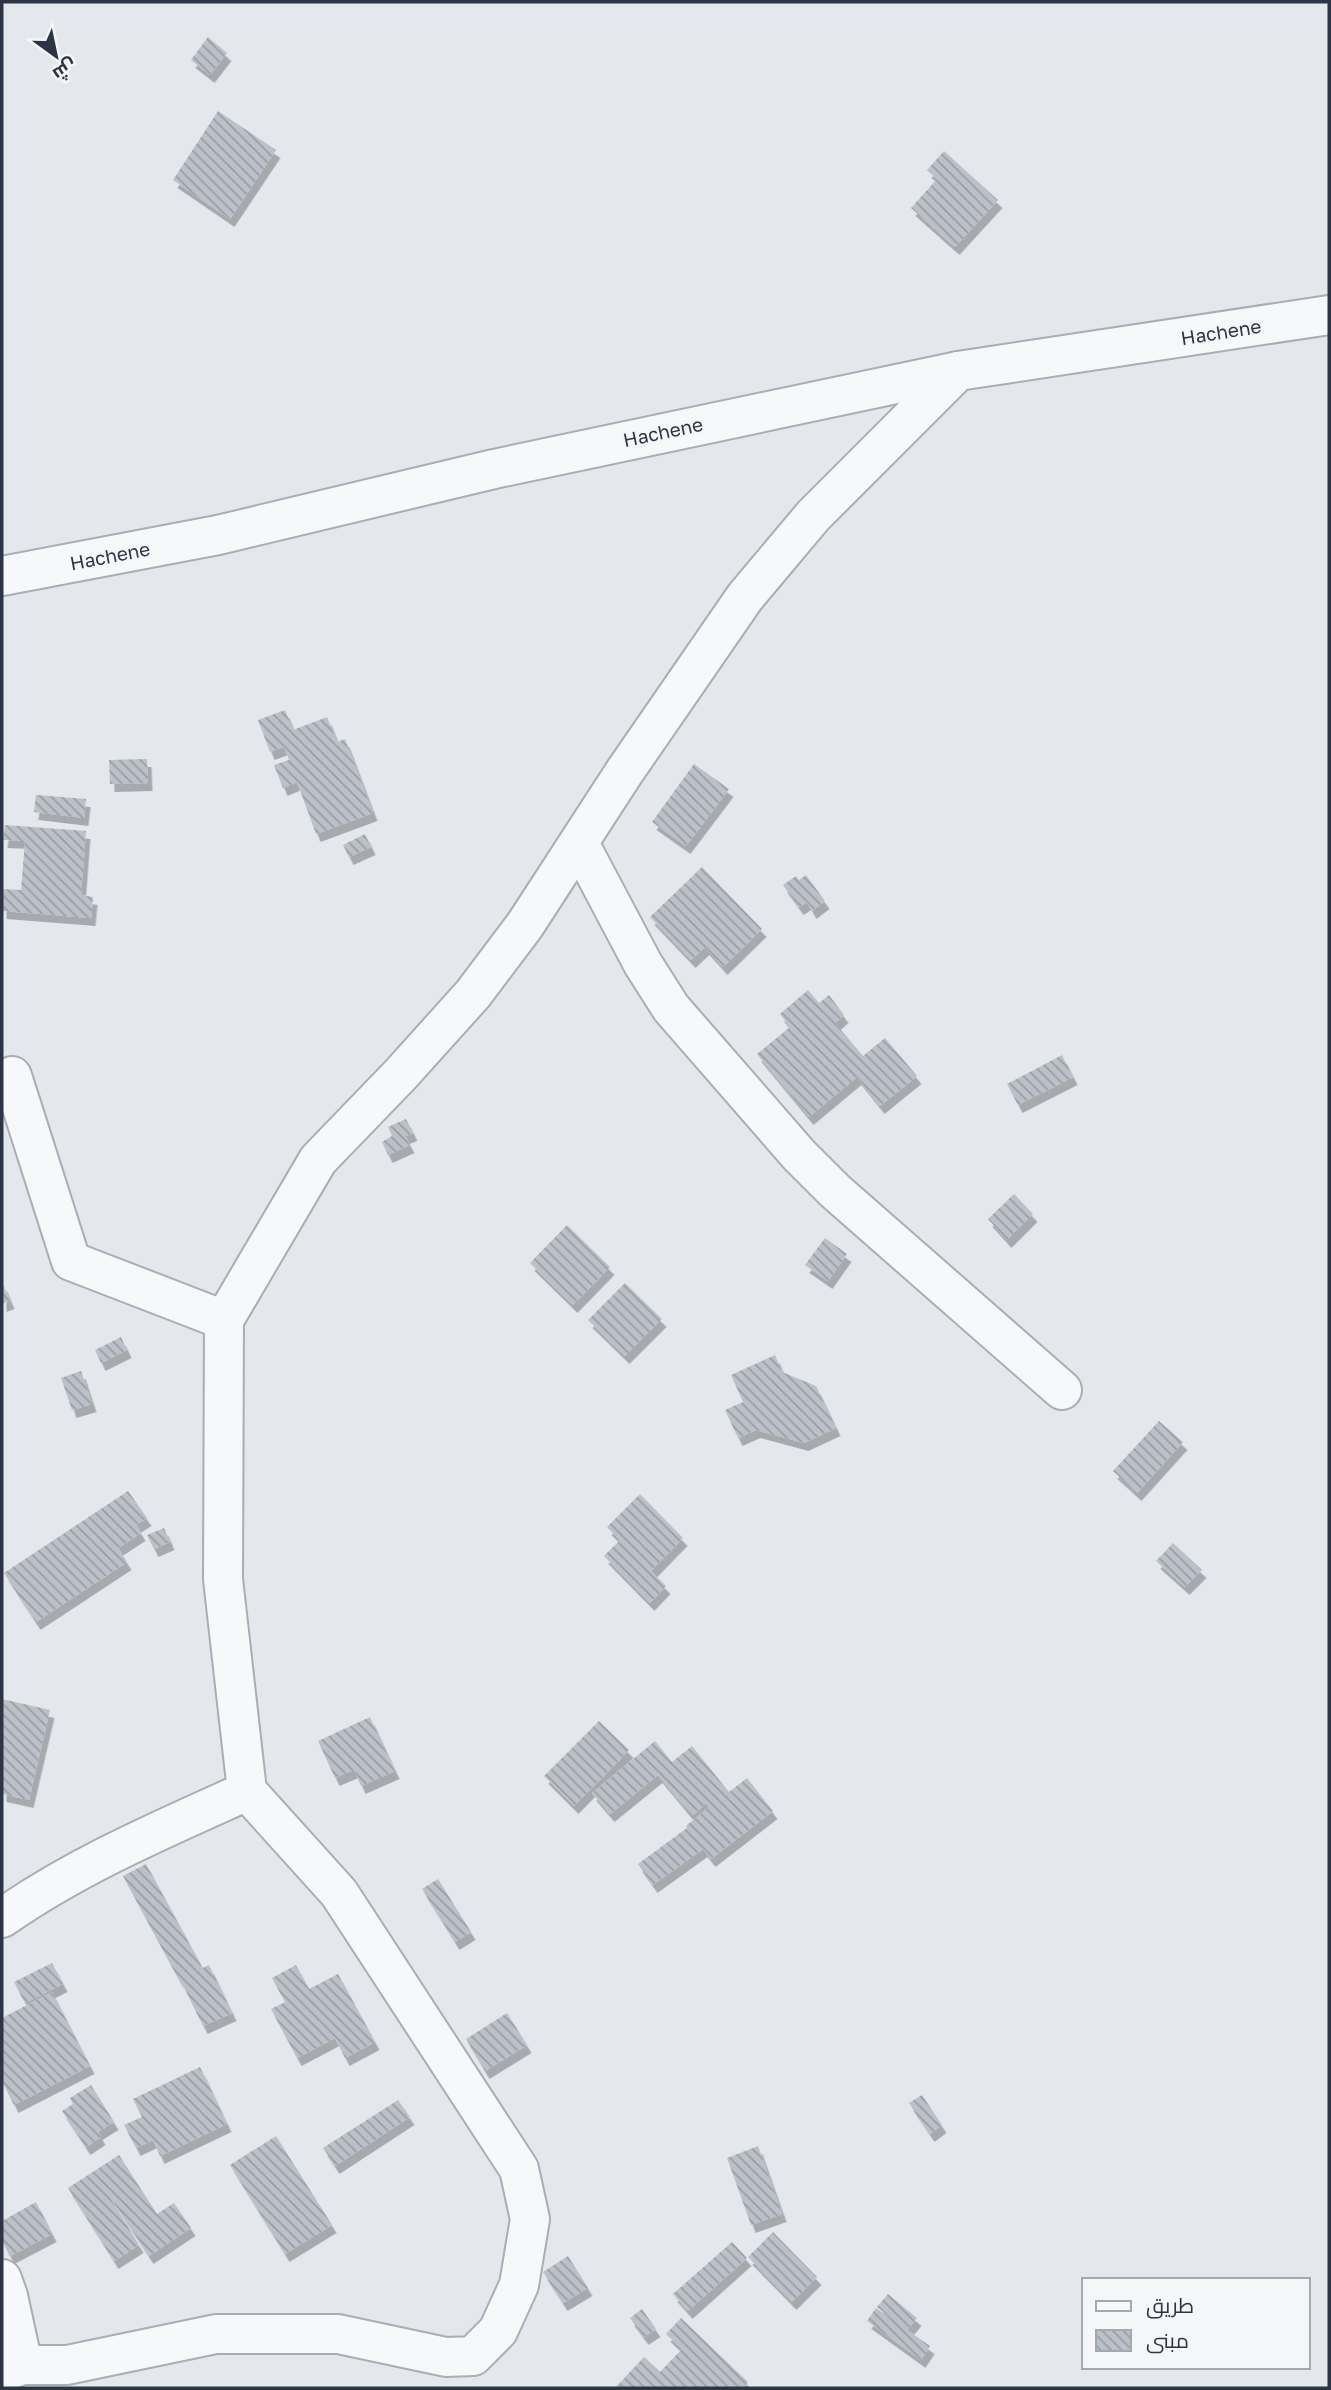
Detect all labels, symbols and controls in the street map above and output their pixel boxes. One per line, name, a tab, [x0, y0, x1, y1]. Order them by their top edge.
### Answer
north arrow	[21, 21, 91, 91]
text: ش	[48, 54, 82, 87]
street label: Hachene	[1179, 314, 1263, 349]
street label: Hachene	[621, 412, 705, 451]
street label: Hachene	[68, 536, 152, 575]
legend	[1082, 2278, 1310, 2369]
text: طريق	[1146, 2292, 1194, 2319]
text: مبنى	[1146, 2327, 1189, 2354]

